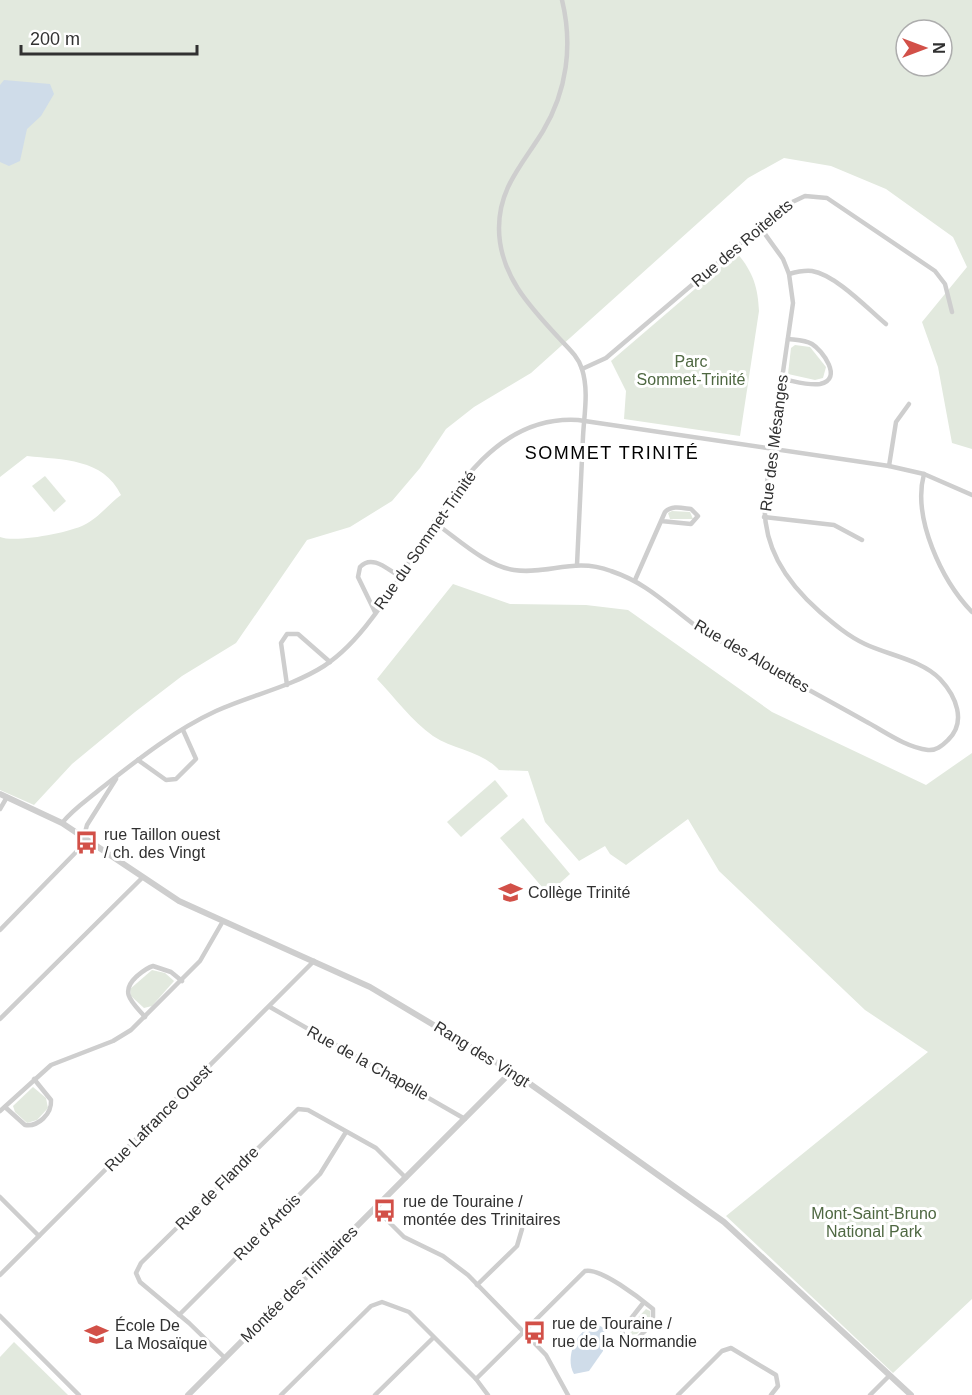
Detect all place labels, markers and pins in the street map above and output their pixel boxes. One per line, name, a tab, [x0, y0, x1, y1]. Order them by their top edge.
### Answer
place label: rue Taillon ouest / ch. des Vingt	[104, 826, 221, 861]
bus stop icon: rue Taillon ouest / ch. des Vingt	[73, 830, 99, 856]
school or university icon: Collège Trinité	[497, 879, 523, 905]
place label: Collège Trinité	[528, 884, 630, 901]
place label: rue de Touraine / montée des Trinitaires	[403, 1193, 560, 1228]
bus stop icon: rue de Touraine / montée des Trinitaires	[372, 1197, 398, 1223]
place label: rue de Touraine / rue de la Normandie	[552, 1315, 697, 1350]
place label: École De La Mosaïque	[115, 1316, 208, 1352]
bus stop icon: rue de Touraine / rue de la Normandie	[521, 1319, 547, 1345]
school or university icon: École De La Mosaïque	[84, 1321, 110, 1347]

